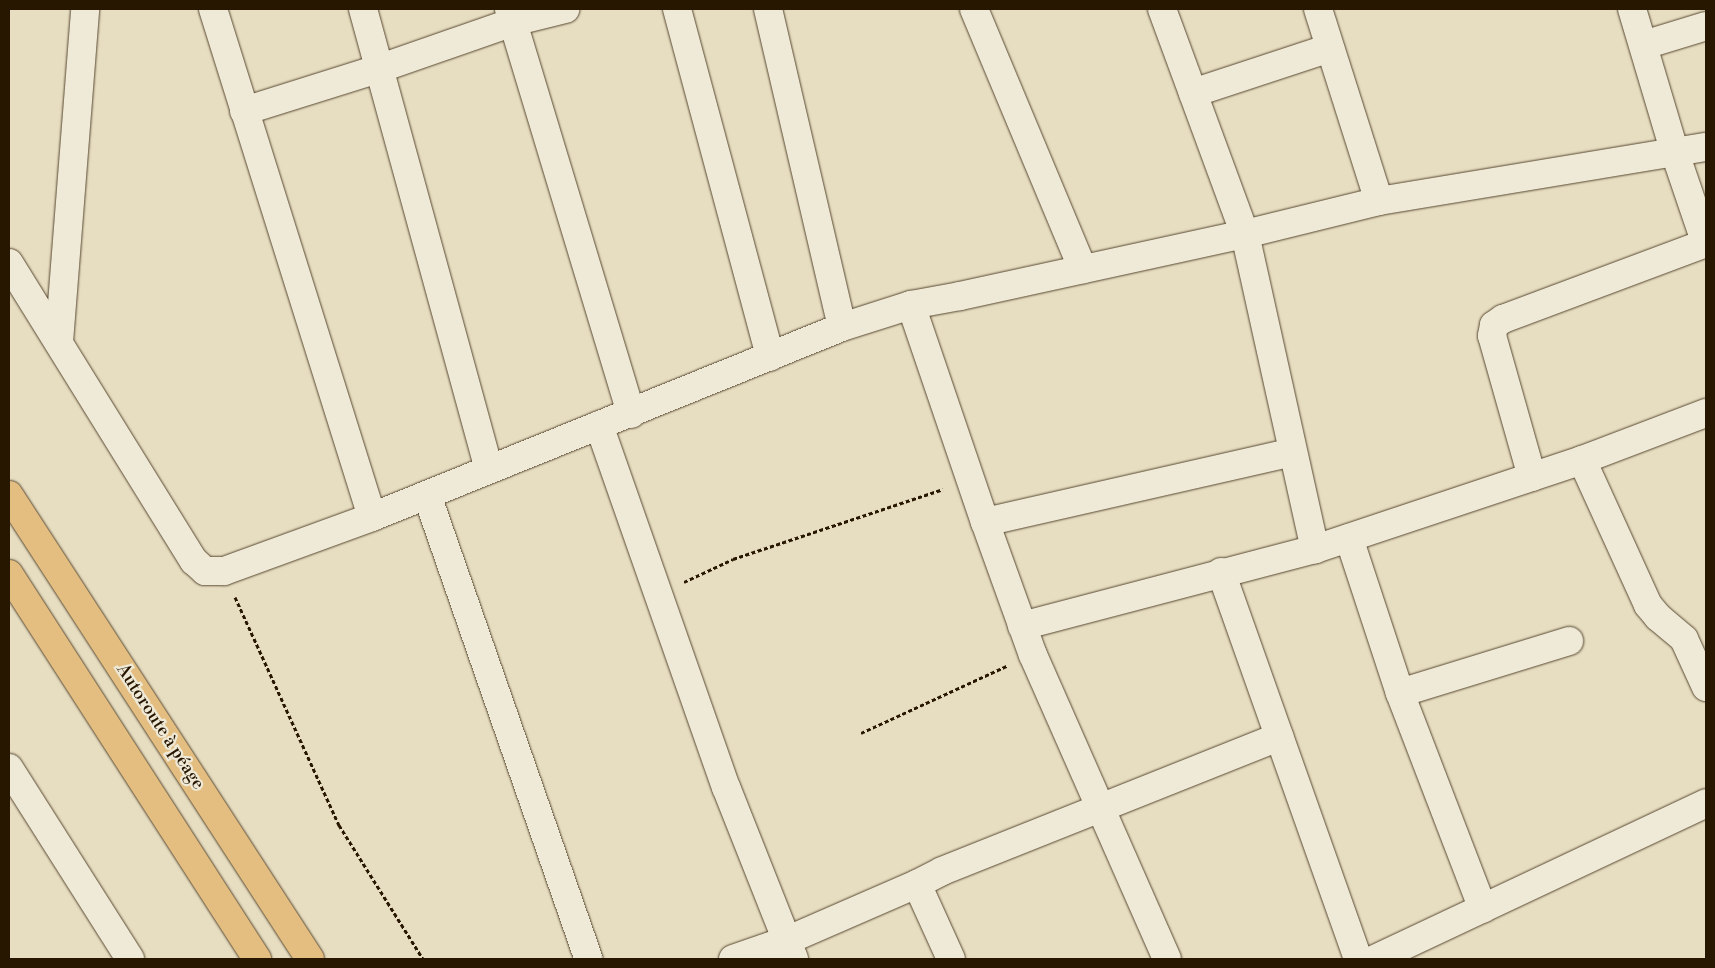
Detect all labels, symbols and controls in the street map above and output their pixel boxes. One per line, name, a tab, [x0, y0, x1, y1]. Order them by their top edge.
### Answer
street label: Autoroute à péage	[111, 660, 209, 794]

